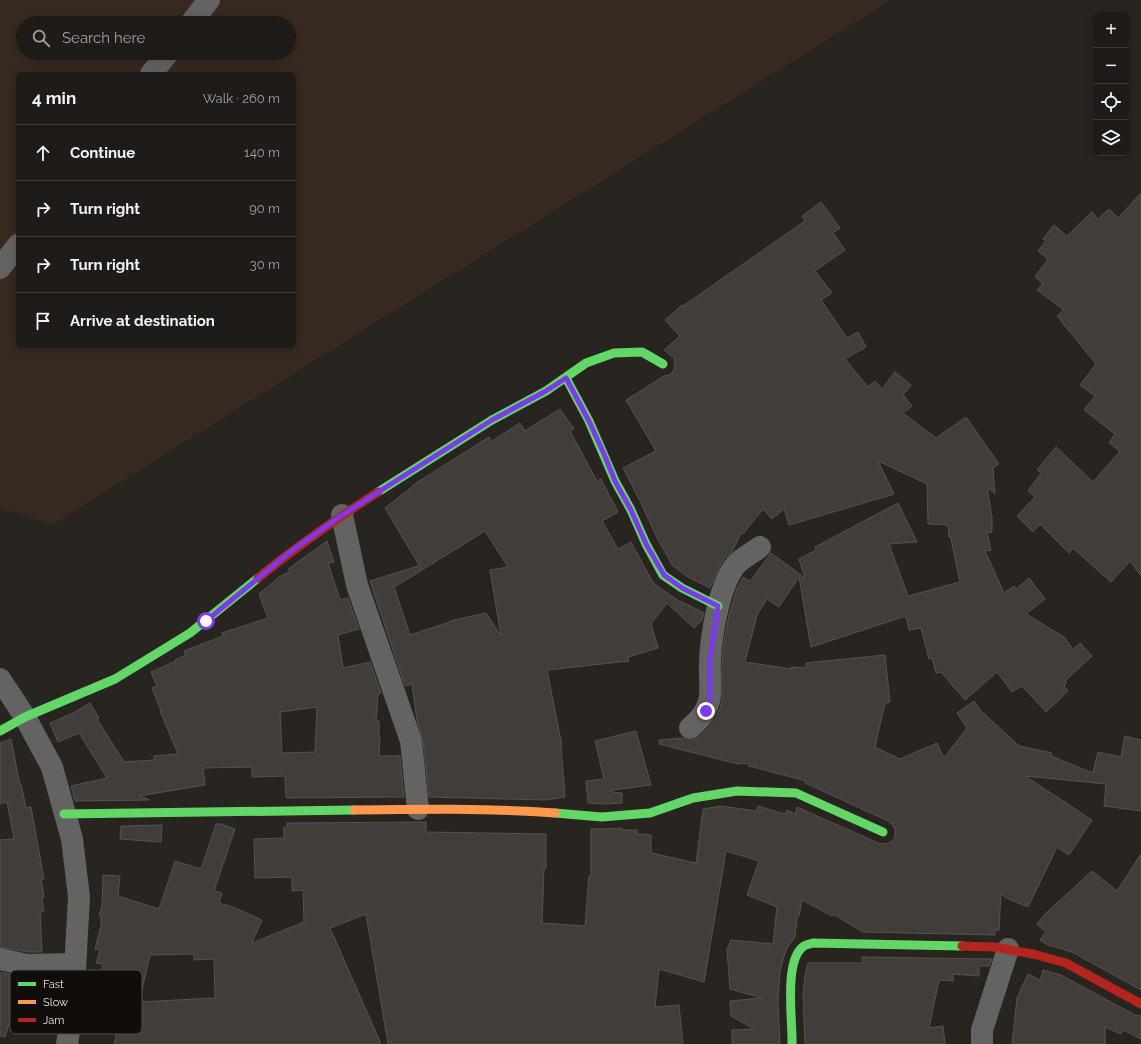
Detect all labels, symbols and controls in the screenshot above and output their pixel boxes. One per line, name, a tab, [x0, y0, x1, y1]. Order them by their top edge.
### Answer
map controls	[1093, 12, 1129, 156]
button: +	[1093, 12, 1129, 48]
search box	[16, 16, 296, 60]
icon: search	[30, 27, 52, 49]
text: Search here	[62, 29, 145, 47]
button: −	[1093, 48, 1129, 84]
button: locate	[1093, 84, 1129, 120]
text: 4 min	[32, 88, 76, 108]
text: Walk · 260 m	[203, 91, 280, 106]
button: layers	[1093, 120, 1129, 156]
icon: ahead	[32, 142, 54, 164]
text: Continue	[70, 144, 135, 162]
text: 140 m	[244, 145, 280, 160]
icon: right	[32, 198, 54, 220]
text: Turn right	[70, 200, 140, 218]
text: 90 m	[249, 201, 280, 216]
icon: right	[32, 254, 54, 276]
text: Turn right	[70, 256, 140, 274]
text: 30 m	[250, 257, 280, 272]
icon: arrive	[32, 310, 54, 332]
text: Arrive at destination	[70, 312, 215, 330]
route start	[197, 612, 215, 630]
route end	[697, 702, 715, 720]
legend	[10, 970, 142, 1034]
text: Fast	[43, 978, 64, 991]
text: Slow	[43, 996, 68, 1009]
text: Jam	[43, 1014, 64, 1027]

